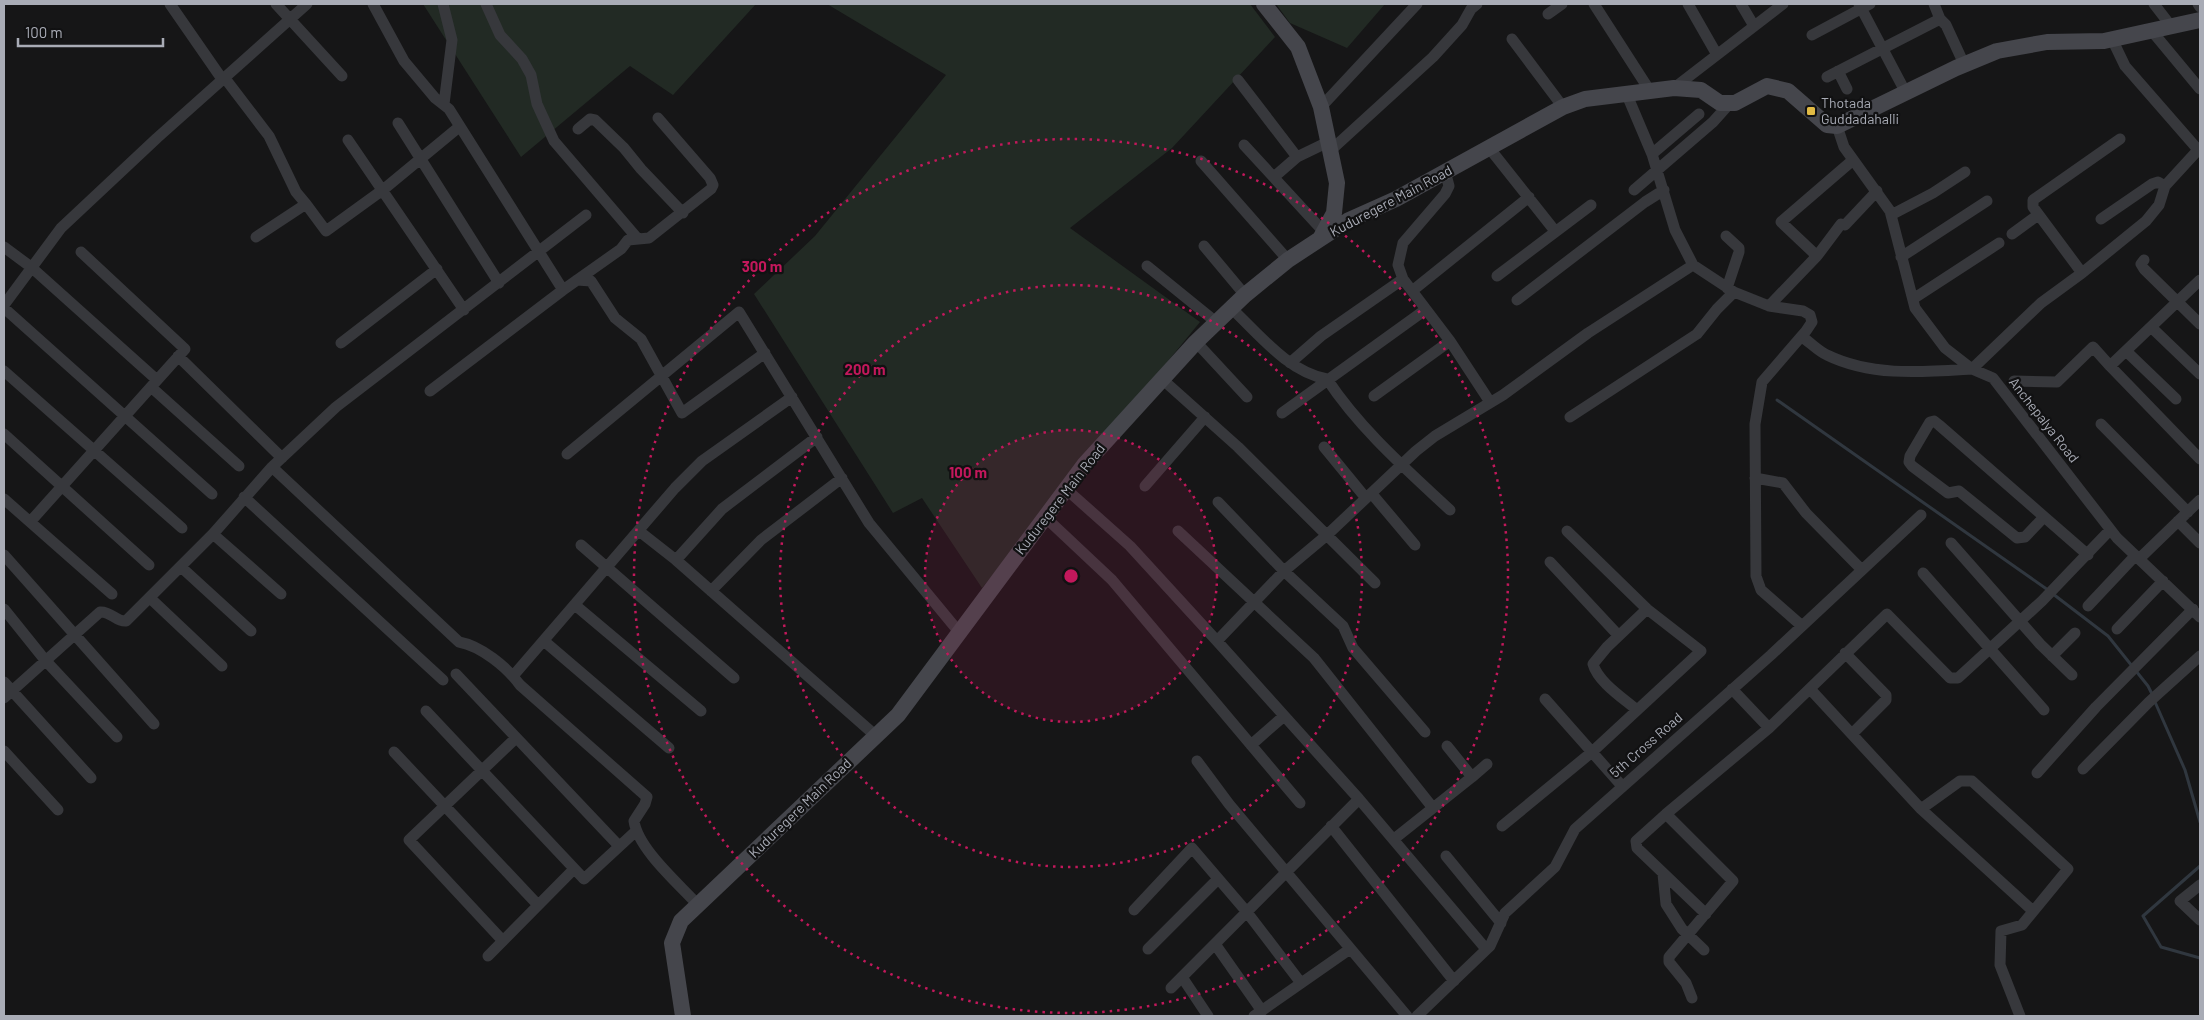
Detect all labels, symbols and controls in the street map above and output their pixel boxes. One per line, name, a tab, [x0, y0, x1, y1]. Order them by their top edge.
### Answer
scale bar	[18, 15, 162, 47]
text: 100 m	[25, 23, 63, 41]
place label: Thotada Guddadahalli	[1821, 94, 1899, 127]
marker: Thotada Guddadahalli	[1805, 105, 1817, 117]
street label: Kuduregere Main Road	[1327, 161, 1455, 240]
text: 300 m	[742, 257, 782, 275]
text: 200 m	[844, 360, 886, 378]
street label: Anchepalya Road	[2006, 374, 2083, 466]
street label: Kuduregere Main Road	[1011, 440, 1108, 557]
text: 100 m	[949, 463, 987, 481]
centre of rings	[1062, 567, 1080, 585]
street label: 5th Cross Road	[1606, 708, 1686, 781]
street label: Kuduregere Main Road	[745, 754, 854, 861]

